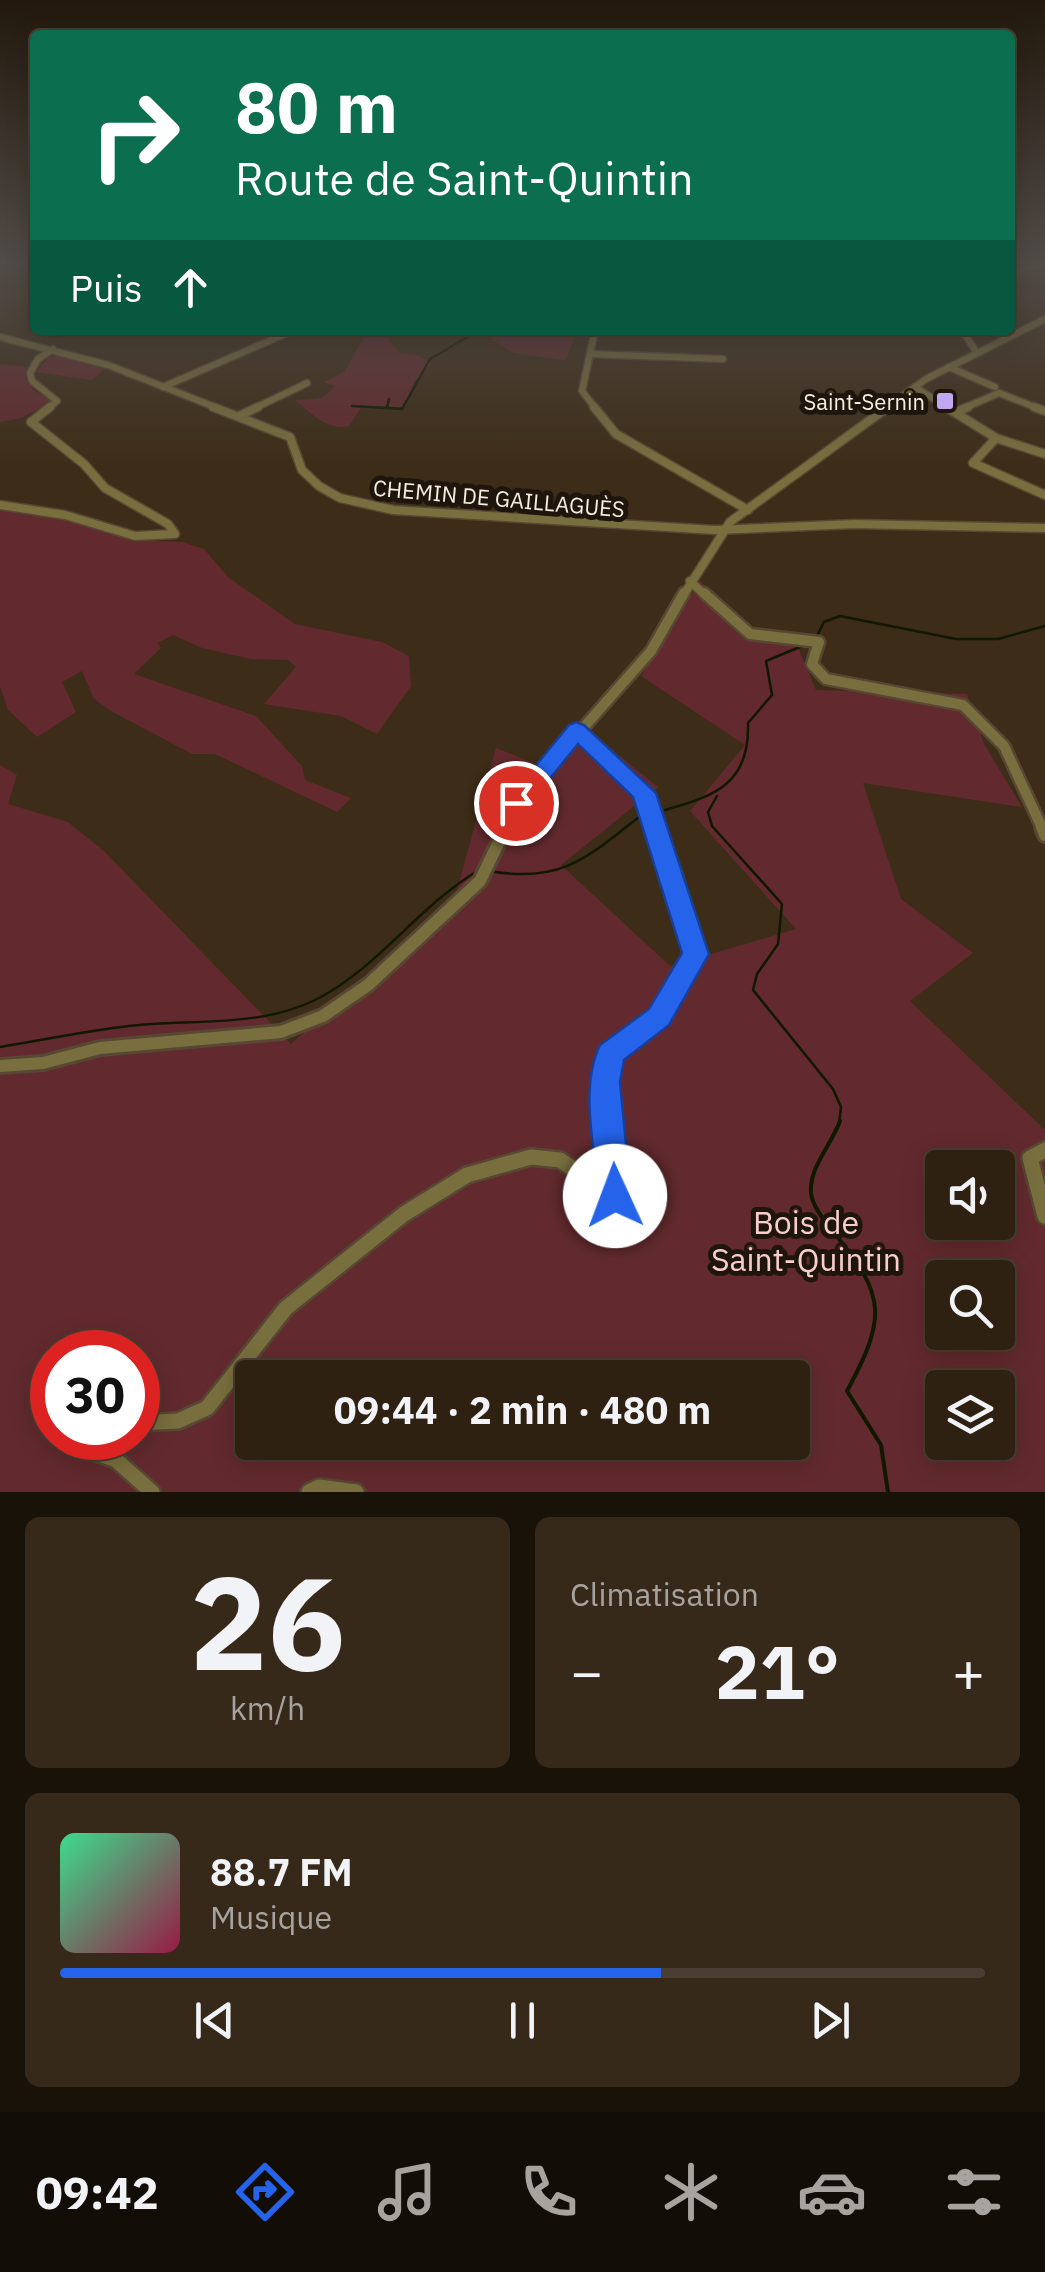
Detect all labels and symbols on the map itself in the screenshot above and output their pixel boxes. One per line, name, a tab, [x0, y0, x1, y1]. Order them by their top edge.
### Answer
place label: Saint-Sernin	[803, 387, 925, 416]
marker: Saint-Sernin	[934, 390, 956, 412]
street label: CHEMIN DE GAILLAGUÈS	[372, 473, 626, 523]
pin	[474, 761, 559, 846]
position arrow	[563, 1144, 667, 1248]
park label: Bois de Saint-Quintin	[711, 1201, 901, 1280]
speed limit sign: 30	[30, 1330, 160, 1460]

